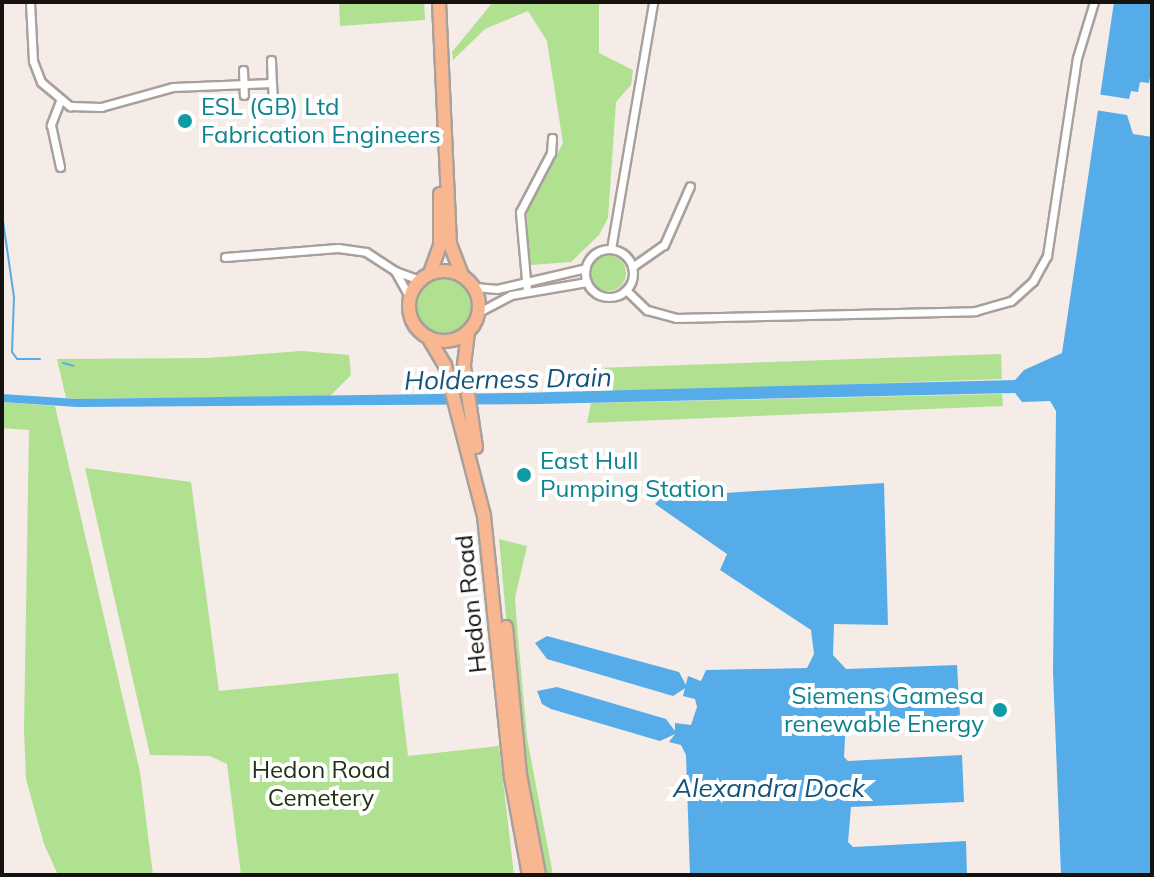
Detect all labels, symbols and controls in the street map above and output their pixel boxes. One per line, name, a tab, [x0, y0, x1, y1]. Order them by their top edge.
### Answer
place label: ESL (GB) Ltd Fabrication Engineers	[201, 93, 441, 149]
marker: ESL (GB) Ltd Fabrication Engineers	[176, 112, 194, 130]
water label: Holderness Drain	[404, 362, 612, 396]
place label: East Hull Pumping Station	[540, 447, 725, 503]
marker: East Hull Pumping Station	[515, 466, 533, 484]
street label: Hedon Road	[449, 534, 493, 674]
place label: Siemens Gamesa renewable Energy	[784, 682, 984, 738]
marker: Siemens Gamesa renewable Energy	[991, 701, 1009, 719]
park label: Hedon Road Cemetery	[252, 756, 390, 812]
water label: Alexandra Dock	[673, 772, 865, 804]

